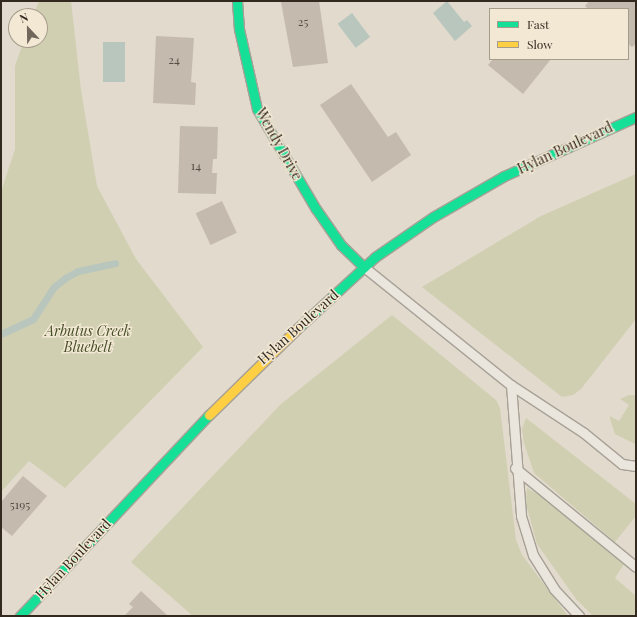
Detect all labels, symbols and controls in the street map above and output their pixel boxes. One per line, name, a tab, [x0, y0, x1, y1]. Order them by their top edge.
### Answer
north arrow	[8, 8, 48, 48]
legend	[489, 8, 629, 60]
text: N	[17, 9, 30, 26]
house number: 25	[298, 15, 308, 29]
text: Fast	[527, 16, 549, 32]
text: Slow	[527, 36, 553, 52]
house number: 24	[168, 53, 180, 67]
street label: Wendy Drive	[252, 105, 306, 183]
street label: Hylan Boulevard	[515, 119, 615, 177]
house number: 14	[191, 159, 201, 173]
street label: Hylan Boulevard	[254, 286, 342, 368]
park label: Arbutus Creek Bluebelt	[45, 323, 131, 356]
house number: 5195	[10, 498, 30, 512]
street label: Hylan Boulevard	[32, 516, 114, 602]

